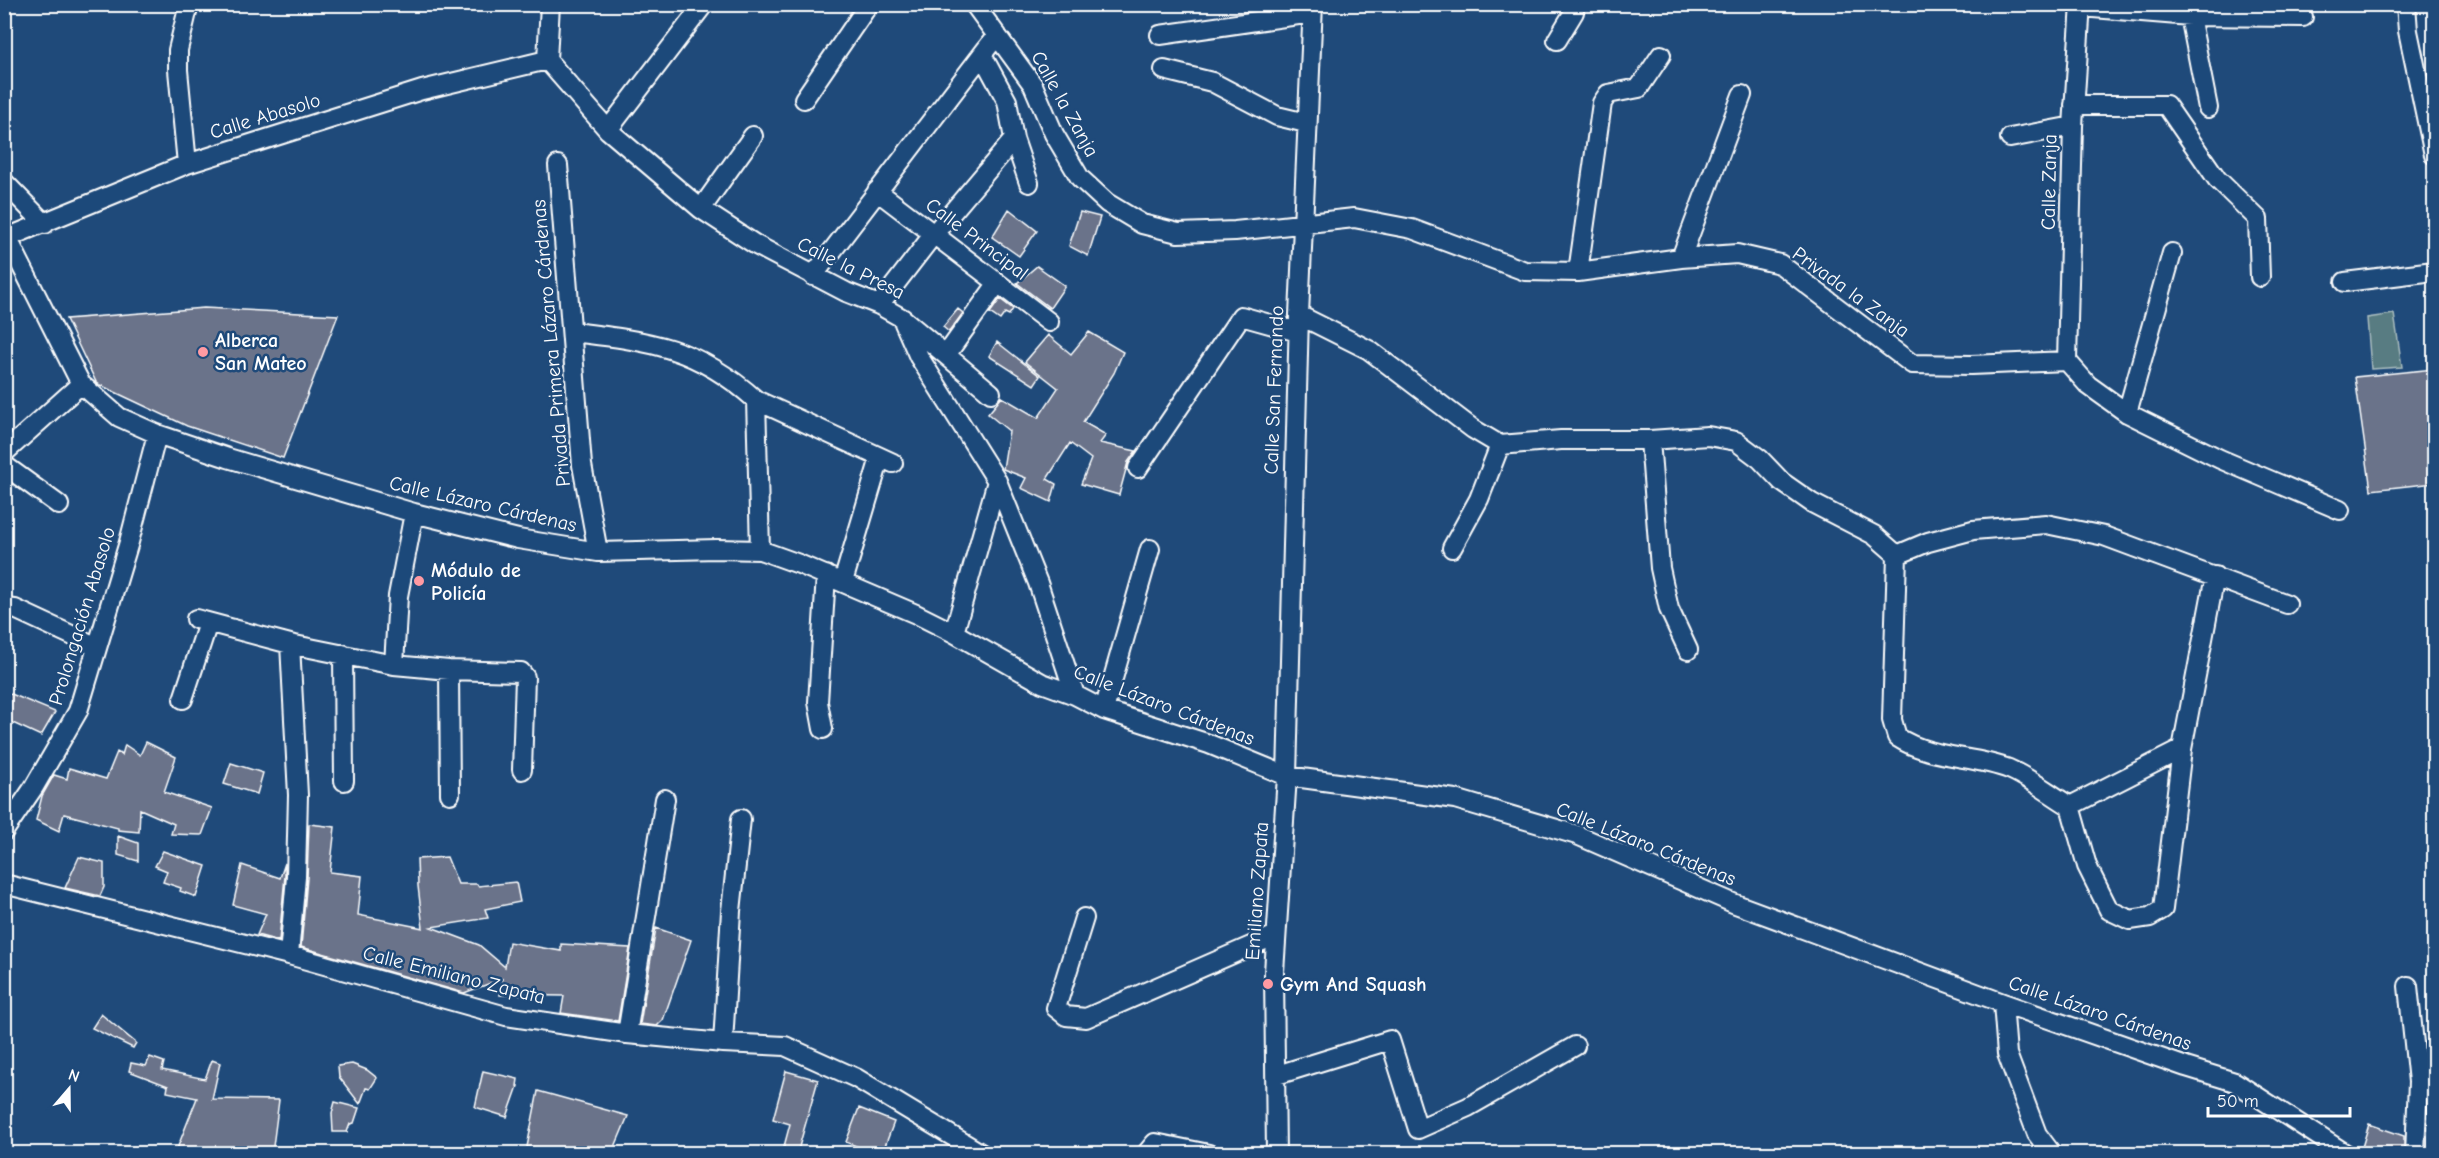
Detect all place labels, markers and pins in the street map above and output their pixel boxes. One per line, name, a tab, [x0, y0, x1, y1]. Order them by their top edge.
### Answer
place label: Alberca San Mateo	[215, 329, 307, 375]
marker: Alberca San Mateo	[196, 345, 210, 359]
place label: Módulo de Policía	[431, 559, 521, 605]
marker: Módulo de Policía	[412, 574, 426, 588]
place label: Gym And Squash	[1280, 973, 1427, 996]
marker: Gym And Squash	[1261, 977, 1275, 991]

